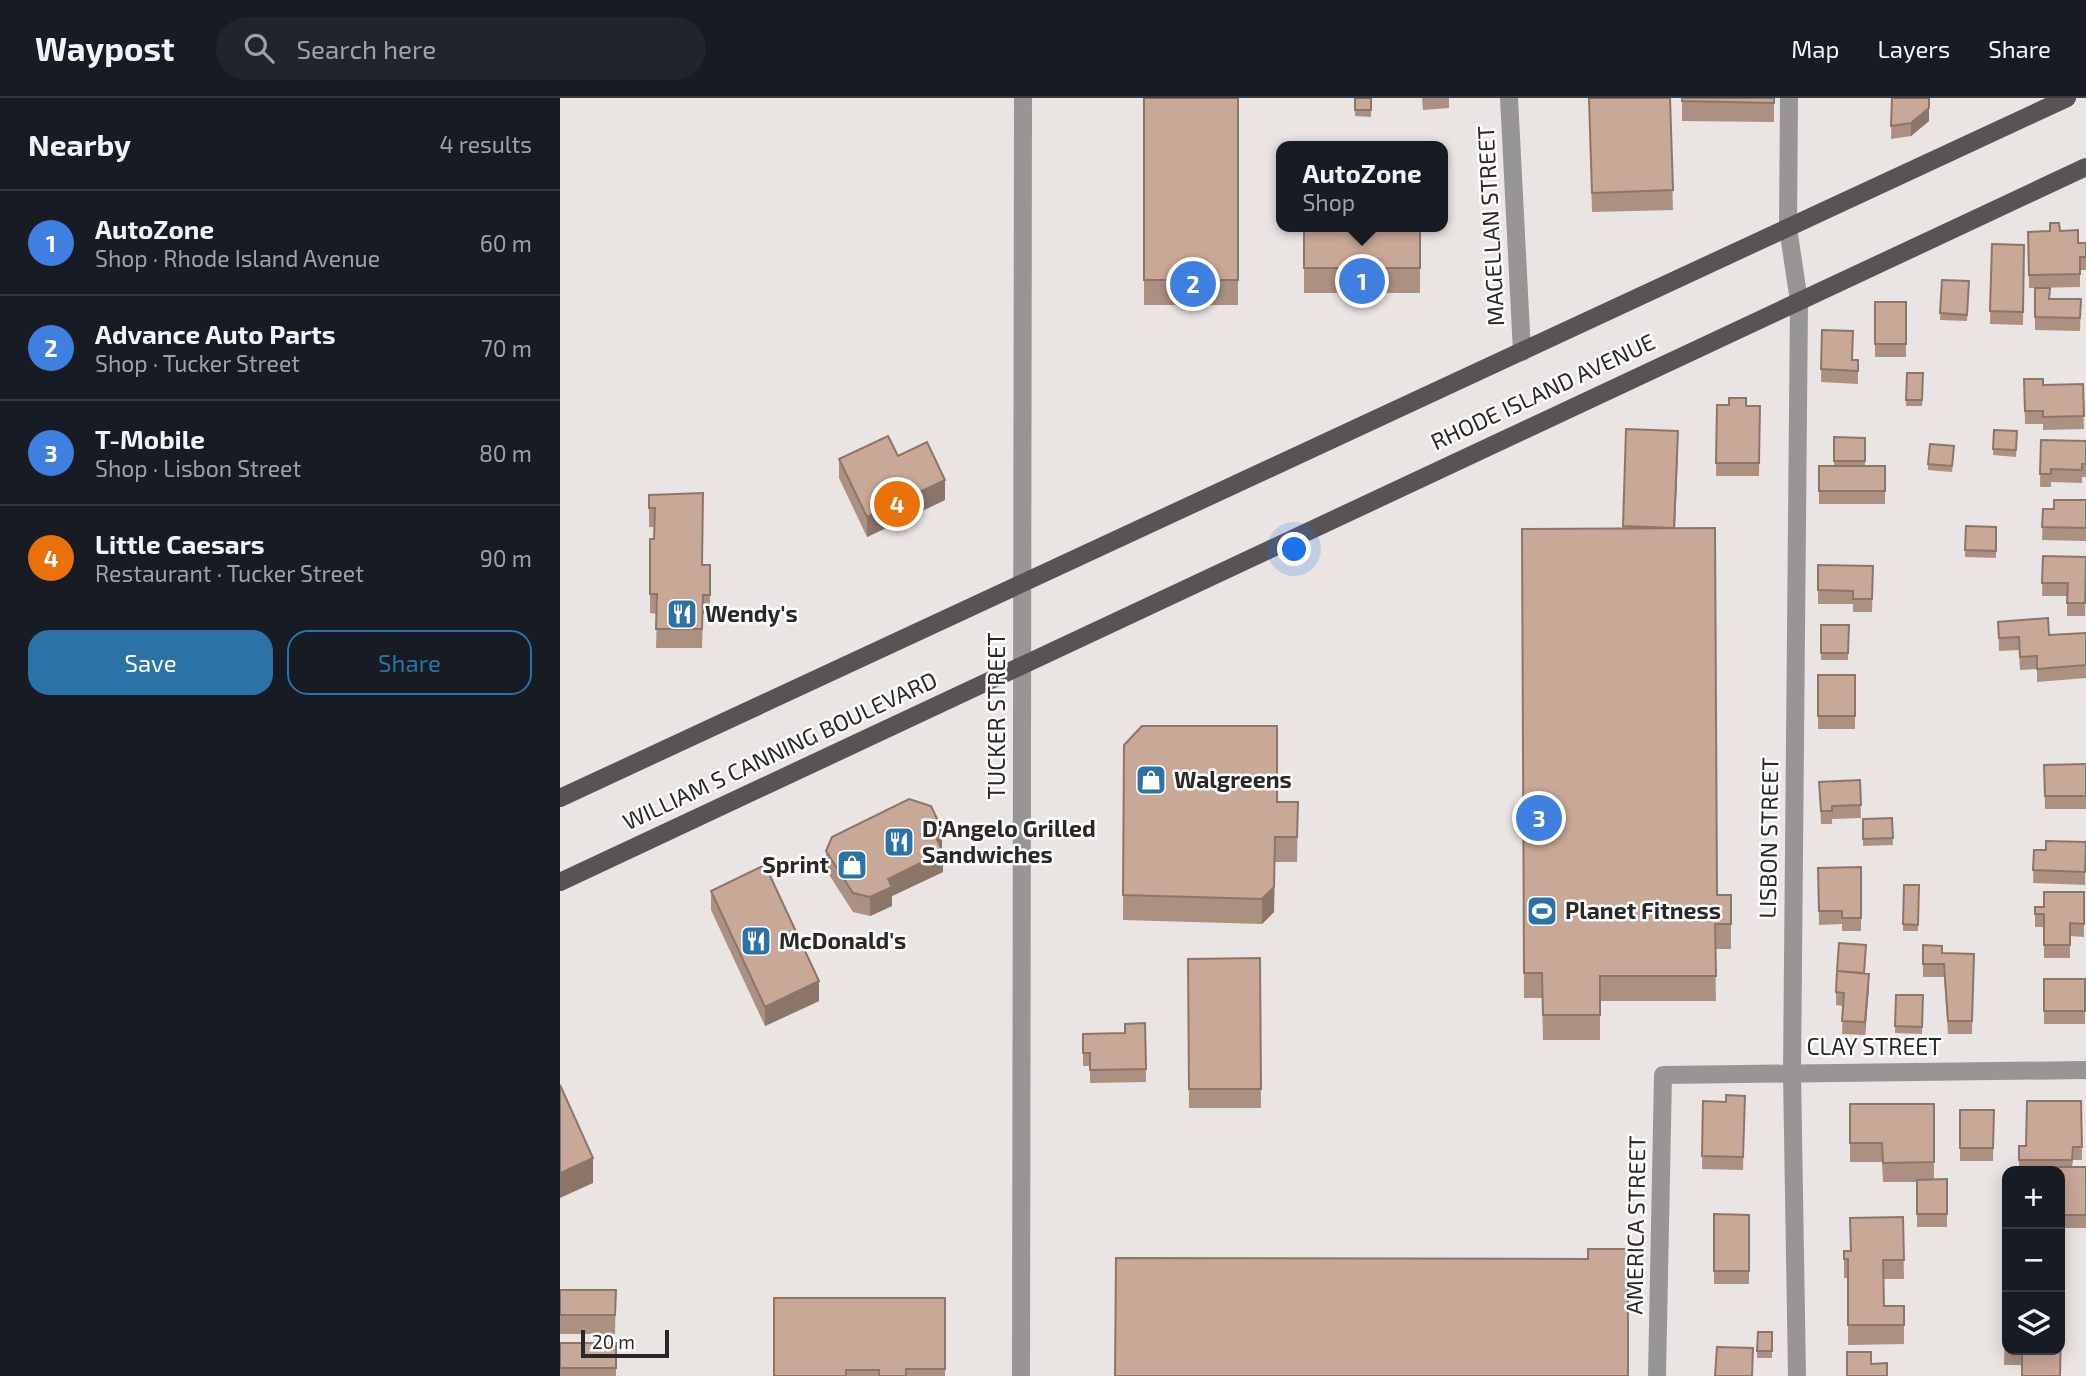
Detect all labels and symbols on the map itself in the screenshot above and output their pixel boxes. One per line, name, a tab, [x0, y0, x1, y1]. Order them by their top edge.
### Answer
street label: MAGELLAN STREET	[1471, 125, 1509, 327]
pin: 1	[1339, 255, 1385, 307]
pin: 2	[1170, 258, 1216, 310]
street label: RHODE ISLAND AVENUE	[1426, 327, 1659, 455]
pin: 4	[874, 478, 920, 530]
your location	[1277, 532, 1311, 566]
restaurant icon: Wendy's	[665, 597, 699, 631]
place label: Wendy's	[705, 599, 798, 627]
street label: TUCKER STREET	[982, 632, 1010, 800]
street label: WILLIAM S CANNING BOULEVARD	[618, 665, 941, 835]
street label: LISBON STREET	[1753, 757, 1783, 919]
shop icon: Walgreens	[1134, 763, 1168, 797]
place label: Walgreens	[1174, 765, 1292, 793]
pin: 3	[1516, 792, 1562, 844]
place label: D'Angelo Grilled Sandwiches	[922, 814, 1096, 868]
restaurant icon: D'Angelo Grilled Sandwiches	[882, 825, 916, 859]
shop icon: Sprint	[835, 848, 869, 882]
place label: Sprint	[762, 850, 829, 878]
sports icon: Planet Fitness	[1525, 894, 1559, 928]
place label: Planet Fitness	[1565, 896, 1721, 924]
restaurant icon: McDonald's	[739, 924, 773, 958]
place label: McDonald's	[779, 926, 906, 954]
street label: CLAY STREET	[1806, 1032, 1942, 1060]
street label: AMERICA STREET	[1619, 1135, 1651, 1315]
scale bar	[581, 1327, 668, 1359]

